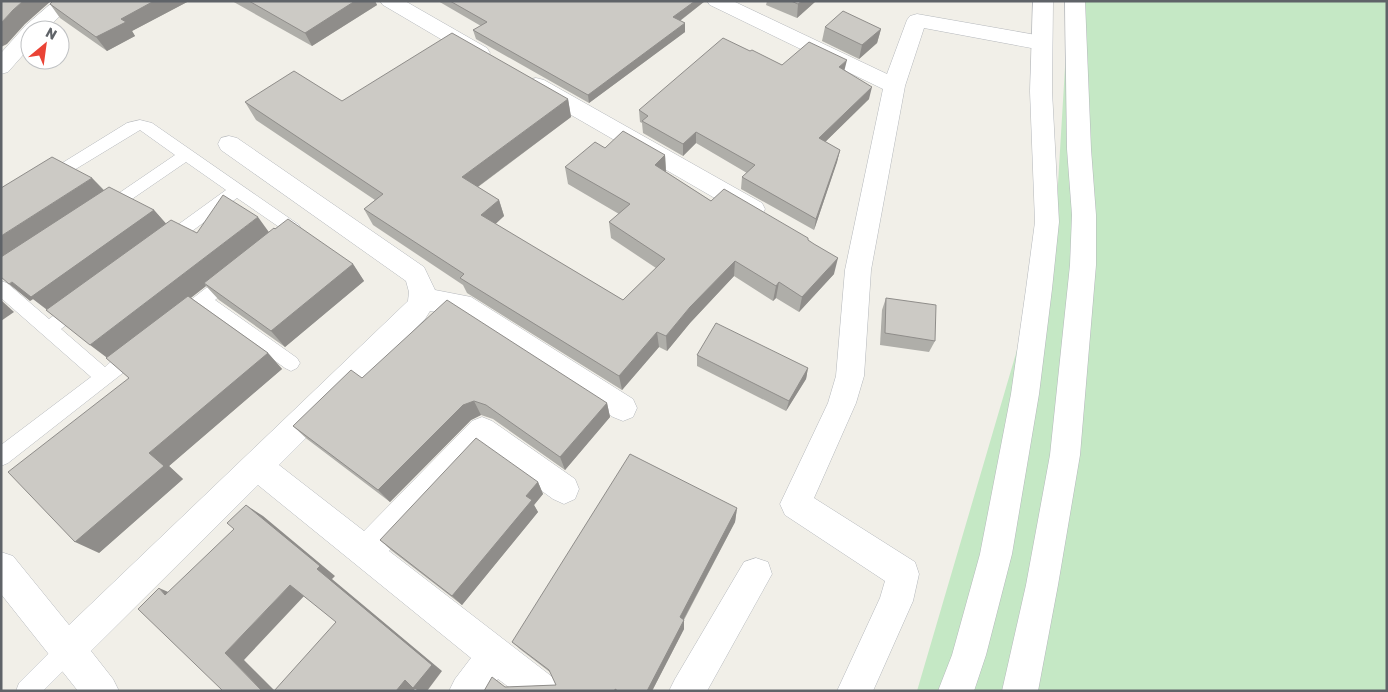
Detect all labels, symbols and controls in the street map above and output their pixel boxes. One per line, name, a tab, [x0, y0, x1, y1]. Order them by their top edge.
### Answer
north arrow	[20, 20, 70, 70]
text: N	[43, 24, 60, 44]

